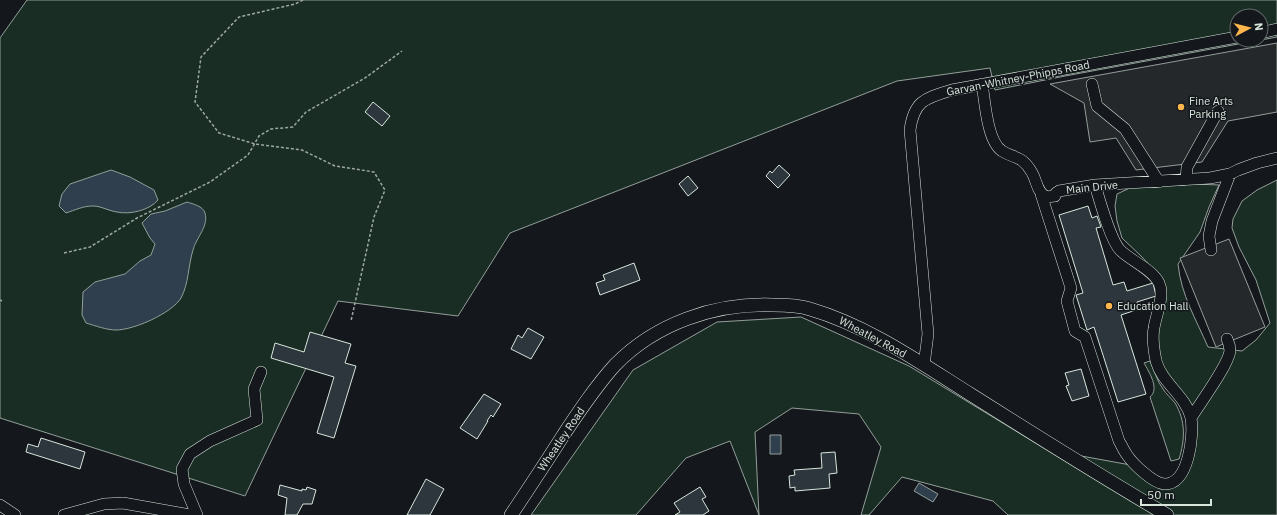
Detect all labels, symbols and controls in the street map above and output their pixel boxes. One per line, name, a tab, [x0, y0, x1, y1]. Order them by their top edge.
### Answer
north arrow	[1229, 8, 1269, 48]
text: N	[1251, 22, 1266, 32]
street label: Garvan-Whitney-Phipps Road	[945, 57, 1091, 99]
place label: Fine Arts Parking	[1189, 94, 1233, 121]
marker: Fine Arts Parking	[1176, 102, 1186, 112]
street label: Main Drive	[1065, 177, 1119, 197]
place label: Education Hall	[1117, 299, 1189, 313]
marker: Education Hall	[1104, 301, 1114, 311]
street label: Wheatley Road	[837, 313, 909, 361]
street label: Wheatley Road	[534, 404, 588, 474]
scale bar	[1141, 481, 1211, 507]
text: 50 m	[1147, 487, 1175, 502]

